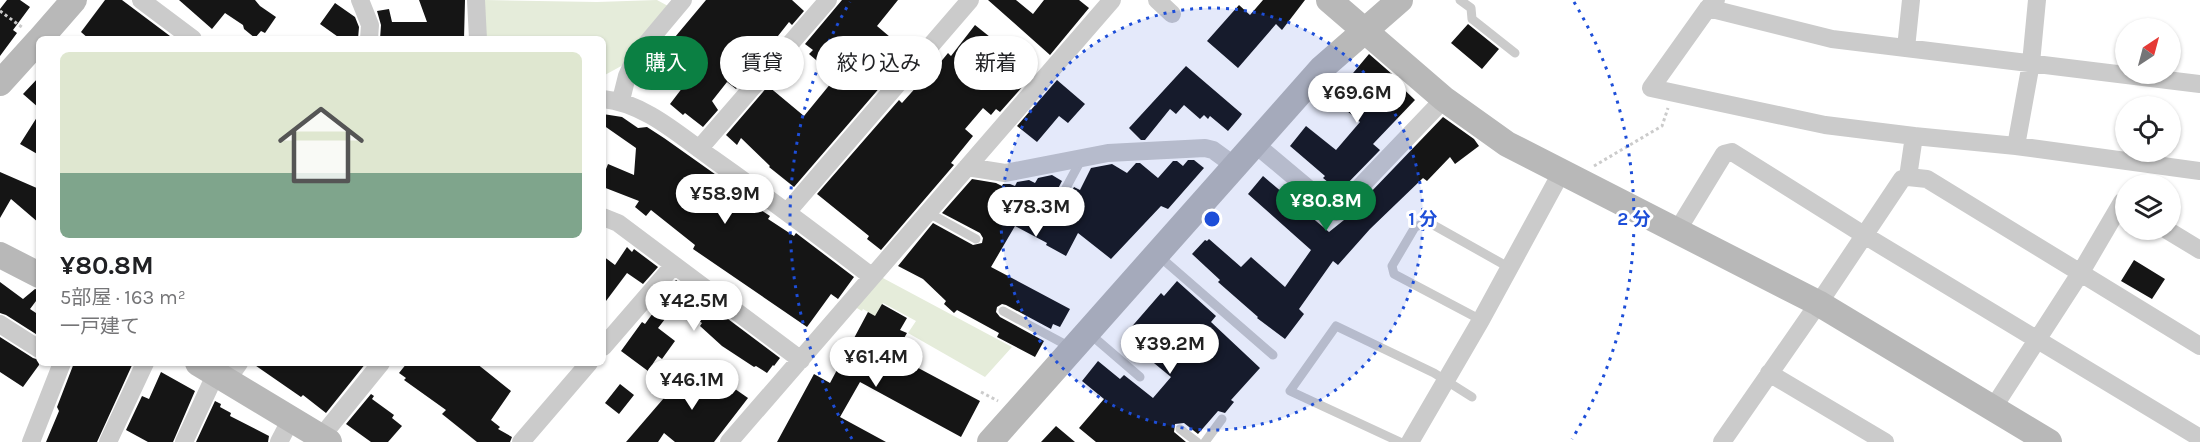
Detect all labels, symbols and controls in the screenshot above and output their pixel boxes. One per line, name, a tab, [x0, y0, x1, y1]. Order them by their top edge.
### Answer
north arrow	[2115, 18, 2181, 84]
map controls	[2115, 18, 2181, 240]
chip: 購入	[624, 36, 708, 90]
chip: 賃貸	[720, 36, 804, 90]
chip: 絞り込み	[816, 36, 942, 90]
chip: 新着	[954, 36, 1038, 90]
pin: ¥69.6M	[1308, 73, 1406, 124]
text: ¥69.6M	[1322, 81, 1392, 104]
icon: home	[267, 91, 375, 199]
button: locate	[2115, 96, 2181, 162]
pin: ¥58.9M	[676, 174, 774, 225]
button: layers	[2115, 174, 2181, 240]
pin: ¥80.8M	[1277, 181, 1375, 232]
text: ¥58.9M	[690, 182, 760, 205]
pin: ¥78.3M	[987, 187, 1085, 238]
text: ¥80.8M	[1290, 189, 1362, 212]
text: ¥78.3M	[1002, 195, 1070, 218]
text: 1 分	[1409, 208, 1437, 230]
text: 2 分	[1617, 208, 1651, 230]
centre of rings	[1202, 209, 1222, 229]
text: ¥80.8M	[60, 250, 154, 281]
pin: ¥42.5M	[645, 281, 743, 332]
text: 5部屋 · 163 m²	[60, 286, 186, 309]
text: ¥42.5M	[659, 289, 729, 312]
text: 一戸建て	[60, 315, 140, 338]
pin: ¥39.2M	[1121, 324, 1219, 375]
text: ¥39.2M	[1135, 332, 1205, 355]
pin: ¥61.4M	[827, 337, 925, 388]
text: ¥61.4M	[844, 345, 908, 368]
pin: ¥46.1M	[643, 360, 741, 411]
text: ¥46.1M	[660, 368, 724, 391]

